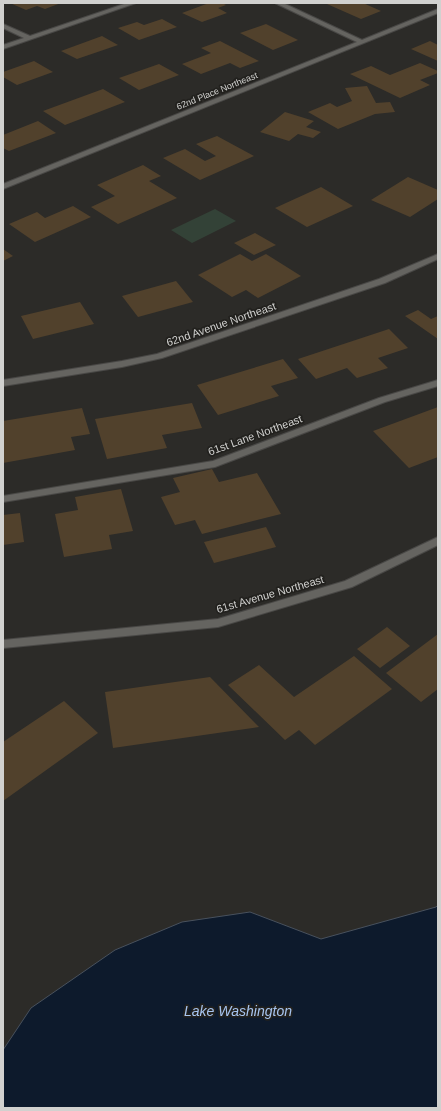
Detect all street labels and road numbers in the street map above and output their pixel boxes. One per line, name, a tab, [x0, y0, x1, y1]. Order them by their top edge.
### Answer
street label: 62nd Place Northeast	[175, 70, 259, 112]
street label: 62nd Avenue Northeast	[165, 300, 277, 348]
street label: 61st Lane Northeast	[206, 412, 304, 458]
street label: 61st Avenue Northeast	[215, 573, 325, 615]

